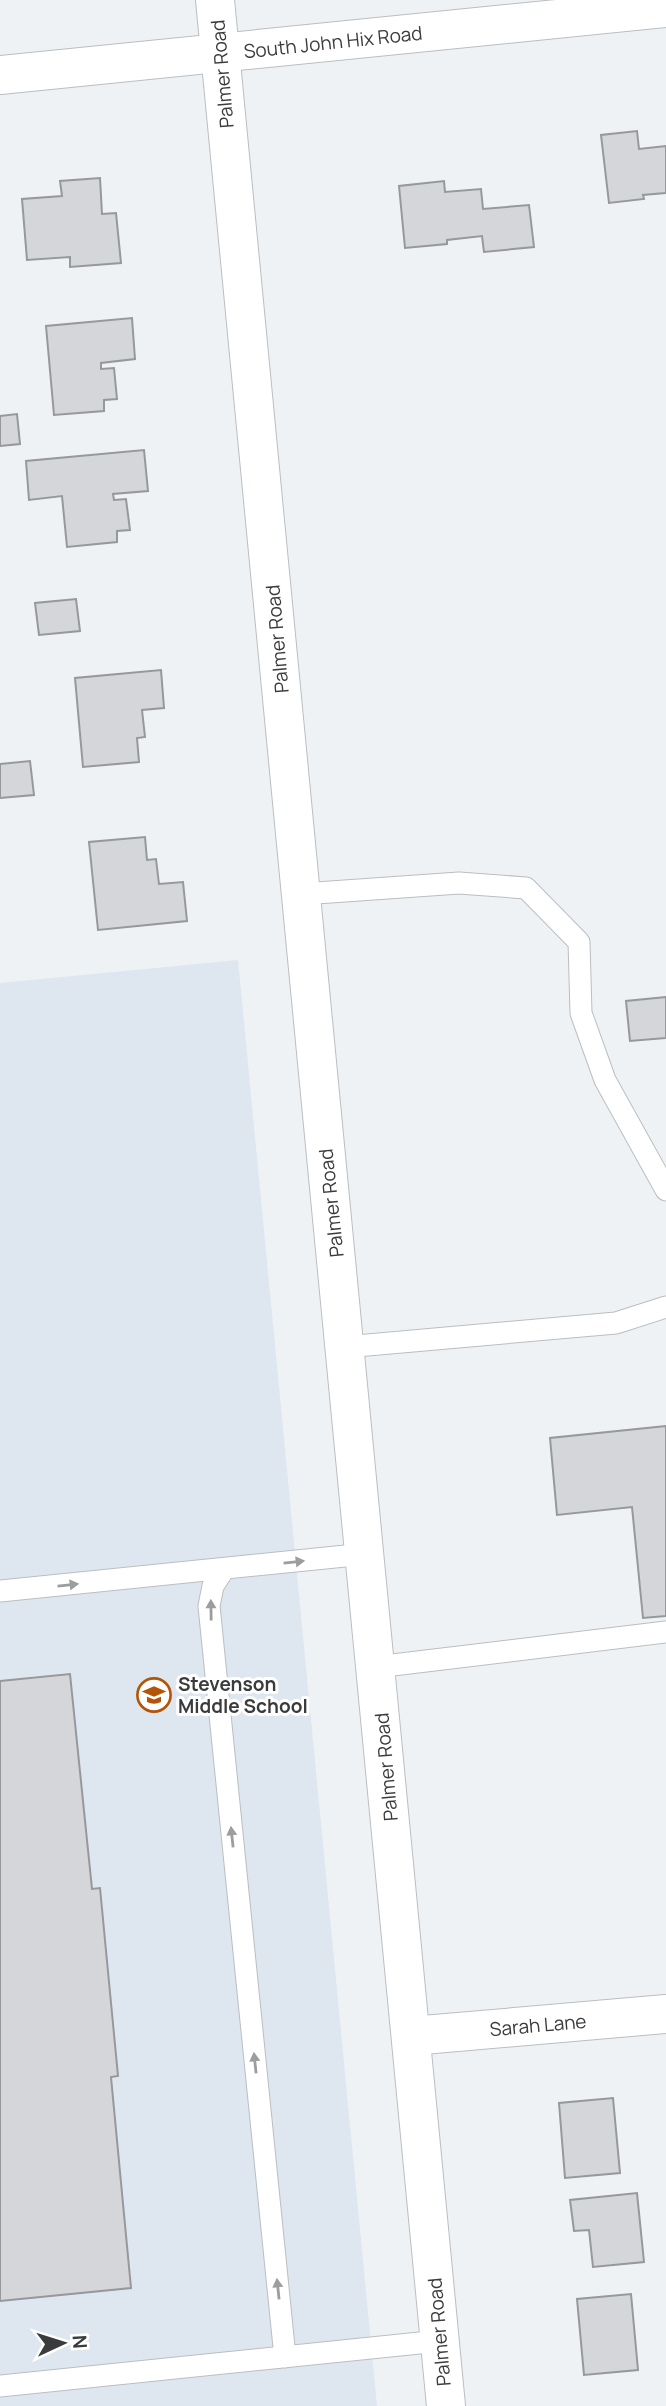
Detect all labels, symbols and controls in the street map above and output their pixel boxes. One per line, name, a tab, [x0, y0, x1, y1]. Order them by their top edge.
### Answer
street label: Palmer Road	[204, 19, 240, 129]
street label: South John Hix Road	[242, 20, 424, 64]
street label: Palmer Road	[259, 584, 295, 694]
street label: Palmer Road	[312, 1148, 350, 1258]
one-way arrow	[283, 1556, 305, 1567]
one-way arrow	[57, 1579, 79, 1590]
one-way arrow	[205, 1599, 216, 1621]
place label: Stevenson Middle School	[178, 1671, 308, 1719]
school or university icon: Stevenson Middle School	[135, 1676, 173, 1714]
street label: Palmer Road	[368, 1712, 404, 1822]
one-way arrow	[227, 1825, 238, 1847]
street label: Sarah Lane	[489, 2008, 587, 2042]
one-way arrow	[250, 2052, 261, 2074]
street label: Palmer Road	[421, 2277, 457, 2387]
one-way arrow	[272, 2278, 283, 2300]
north arrow	[28, 2308, 98, 2378]
text: N	[67, 2334, 93, 2350]

